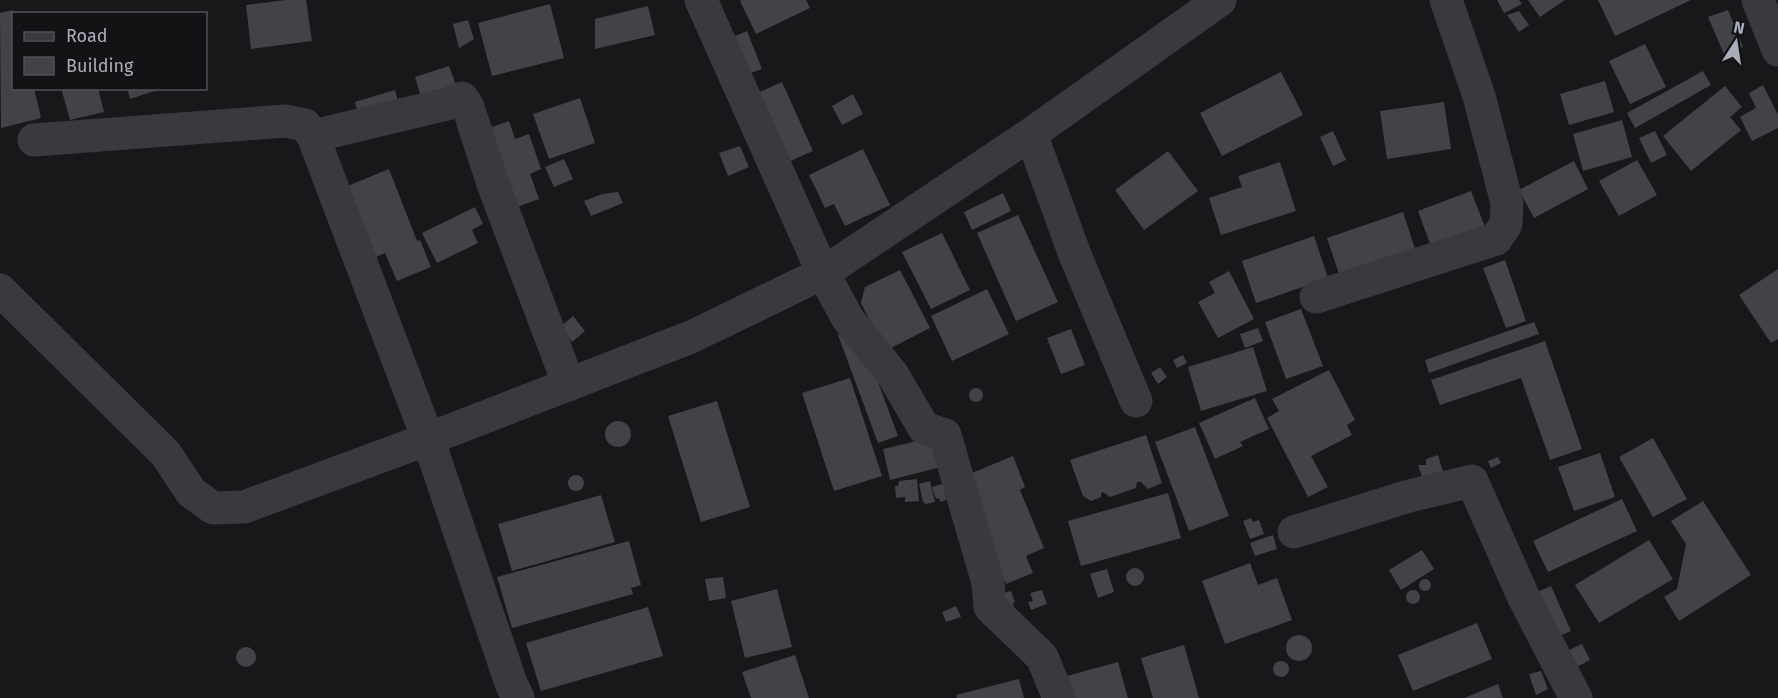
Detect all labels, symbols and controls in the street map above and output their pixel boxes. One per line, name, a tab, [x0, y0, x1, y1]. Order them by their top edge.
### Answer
legend	[12, 12, 207, 90]
north arrow	[1706, 12, 1766, 72]
text: N	[1732, 17, 1746, 38]
text: Road	[66, 25, 108, 47]
text: Building	[66, 55, 134, 77]

